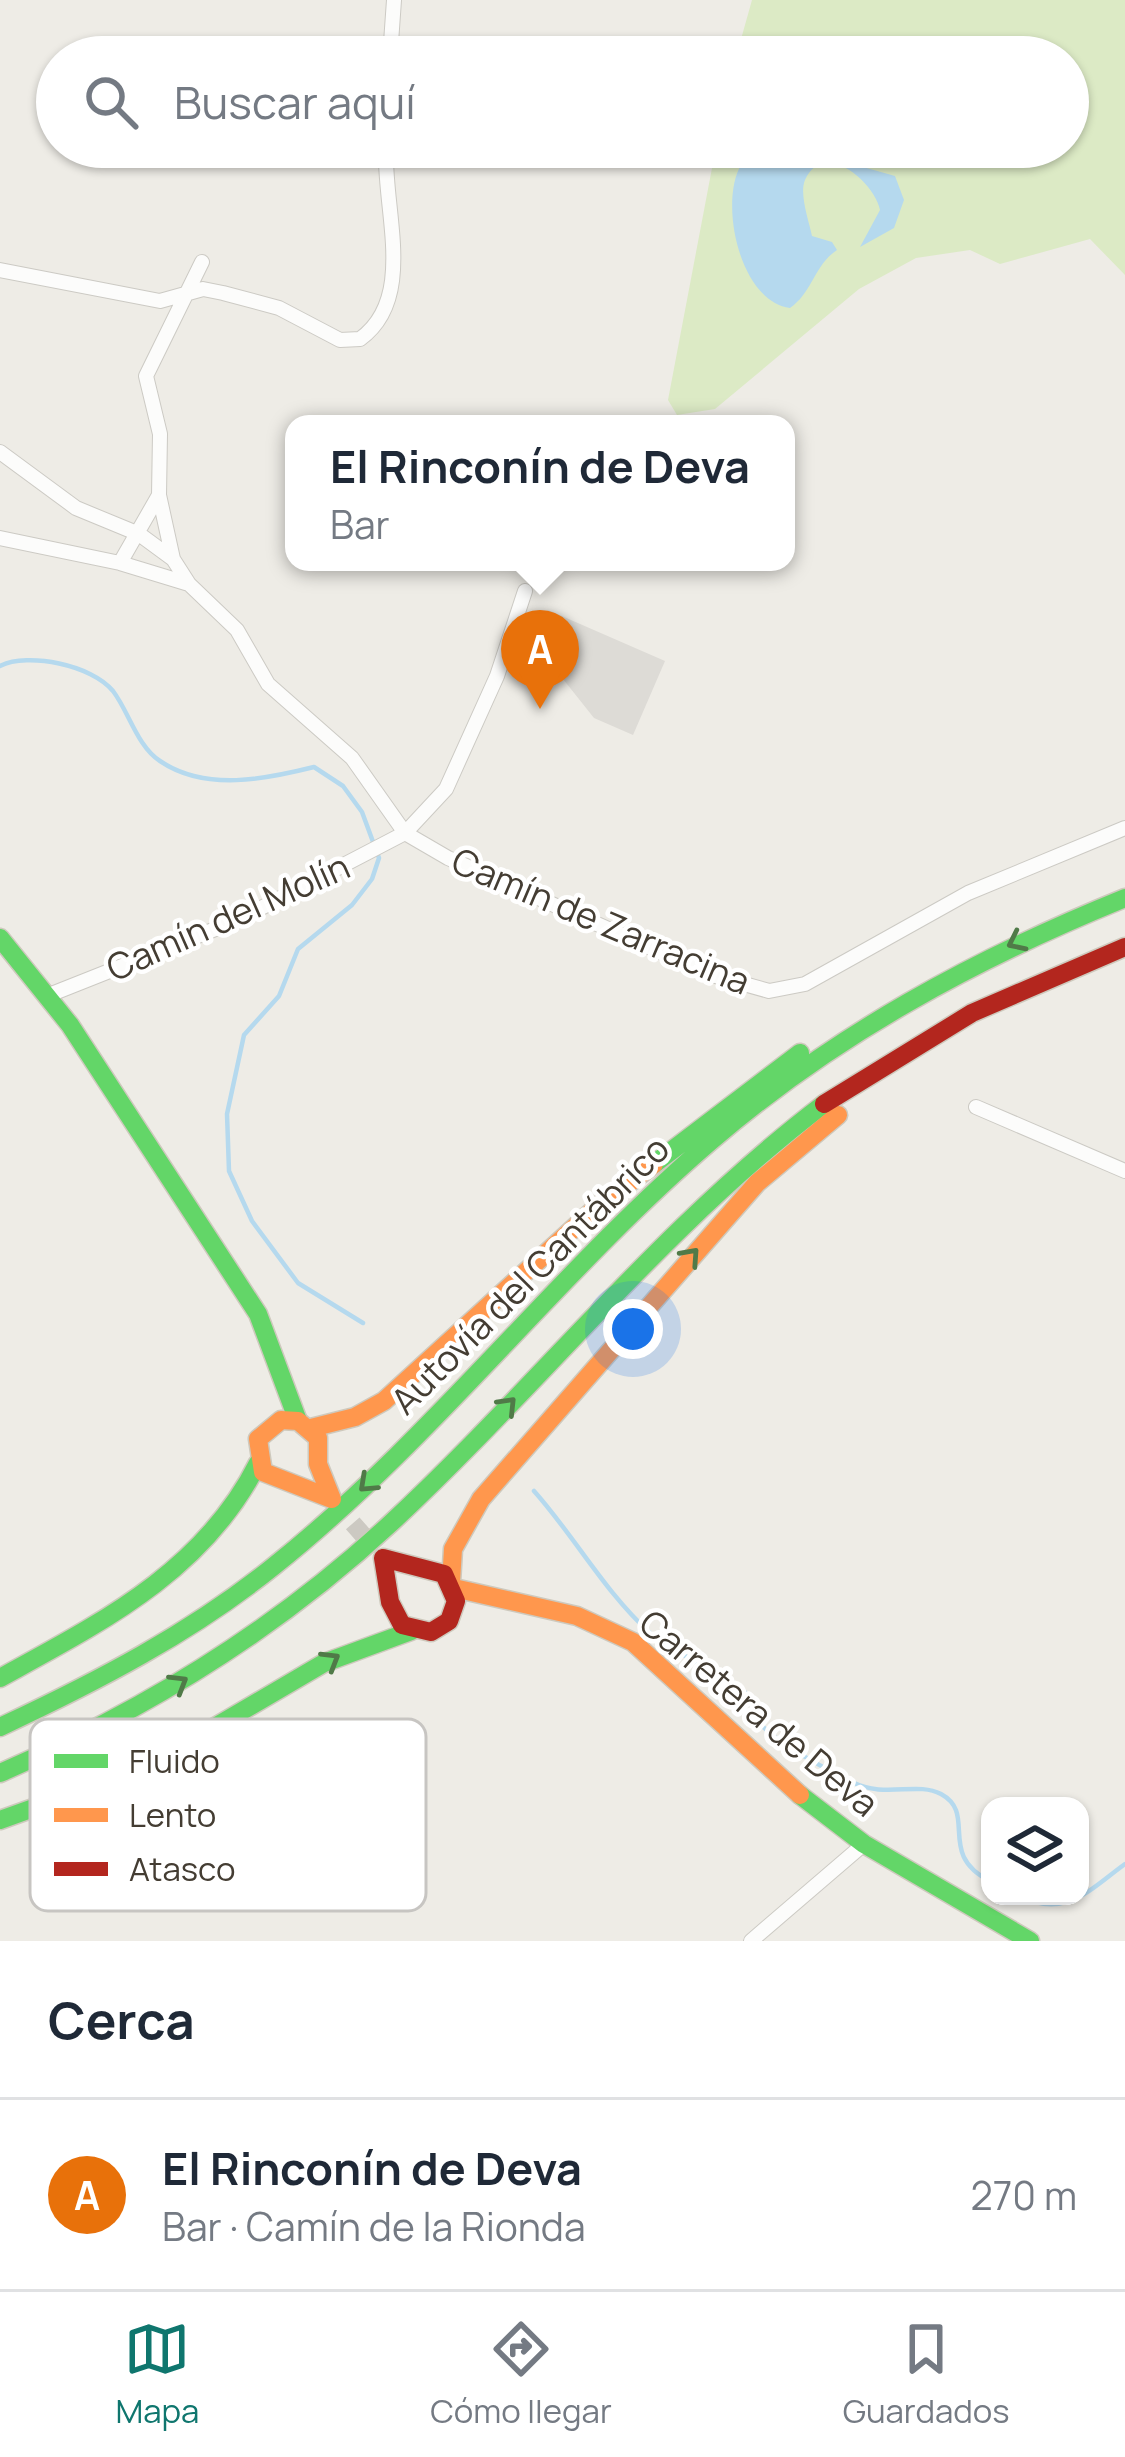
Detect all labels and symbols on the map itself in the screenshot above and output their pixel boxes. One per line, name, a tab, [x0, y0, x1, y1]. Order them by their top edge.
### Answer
pin: A	[501, 610, 579, 709]
street label: Camín de Zarracina	[445, 836, 758, 1005]
street label: Camín del Molín	[99, 841, 357, 992]
one-way arrow	[1007, 928, 1029, 951]
street label: Autovía del Cantábrico	[380, 1125, 680, 1425]
one-way arrow	[677, 1249, 698, 1270]
your location	[603, 1299, 663, 1359]
one-way arrow	[494, 1397, 516, 1419]
one-way arrow	[359, 1469, 380, 1491]
street label: Carretera de Deva	[629, 1598, 889, 1827]
one-way arrow	[318, 1652, 340, 1674]
one-way arrow	[166, 1675, 188, 1697]
legend	[30, 1719, 426, 1911]
text: Fluido	[129, 1738, 220, 1783]
text: Lento	[129, 1792, 216, 1837]
text: Atasco	[129, 1846, 235, 1891]

